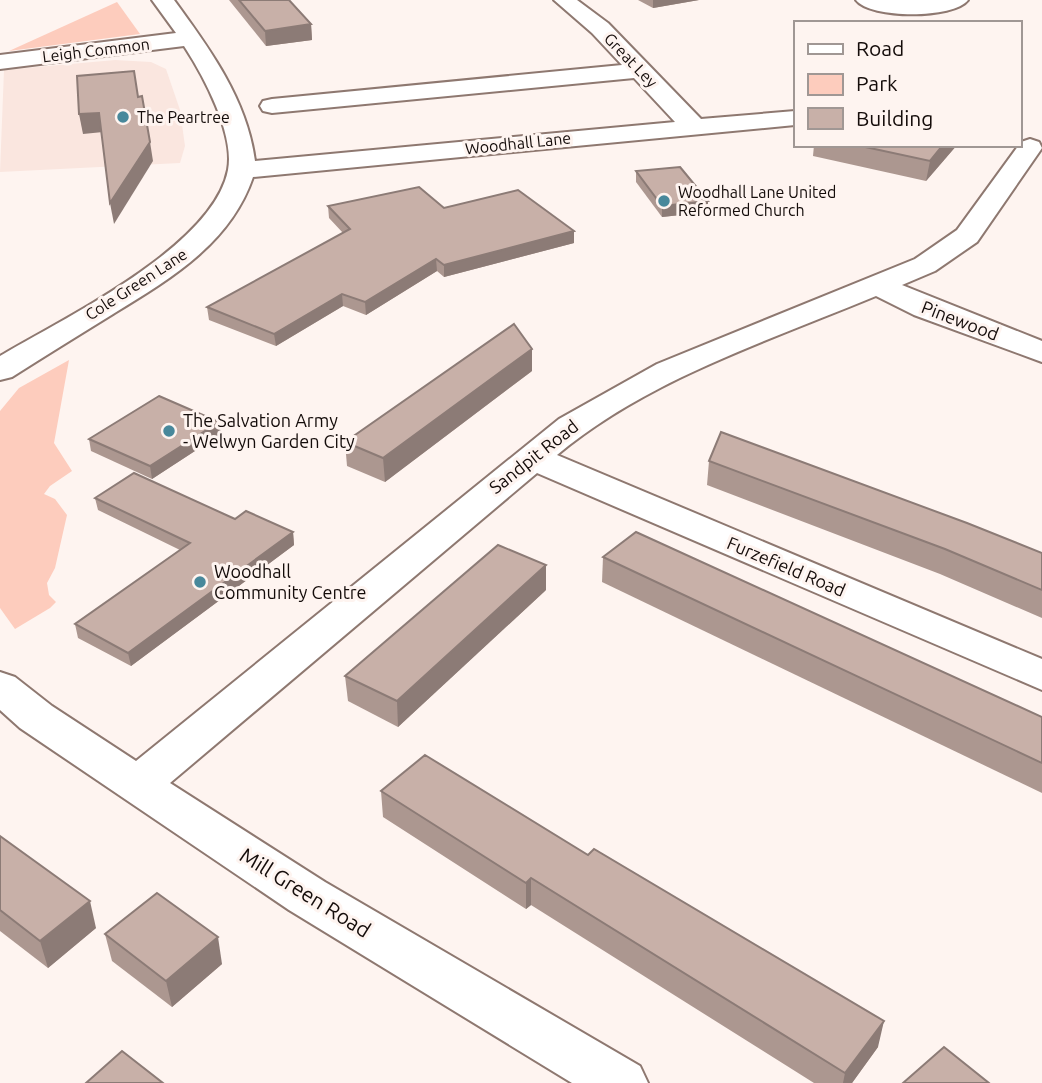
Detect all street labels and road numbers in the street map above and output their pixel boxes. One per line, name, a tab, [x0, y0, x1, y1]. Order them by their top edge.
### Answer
street label: Great Ley	[601, 29, 661, 91]
street label: Leigh Common	[41, 34, 151, 66]
street label: Woodhall Lane	[464, 128, 572, 158]
street label: Cole Green Lane	[82, 245, 190, 323]
street label: Pinewood	[919, 296, 1002, 344]
street label: Sandpit Road	[485, 415, 582, 497]
street label: Furzefield Road	[724, 532, 848, 600]
street label: Mill Green Road	[236, 842, 375, 942]

